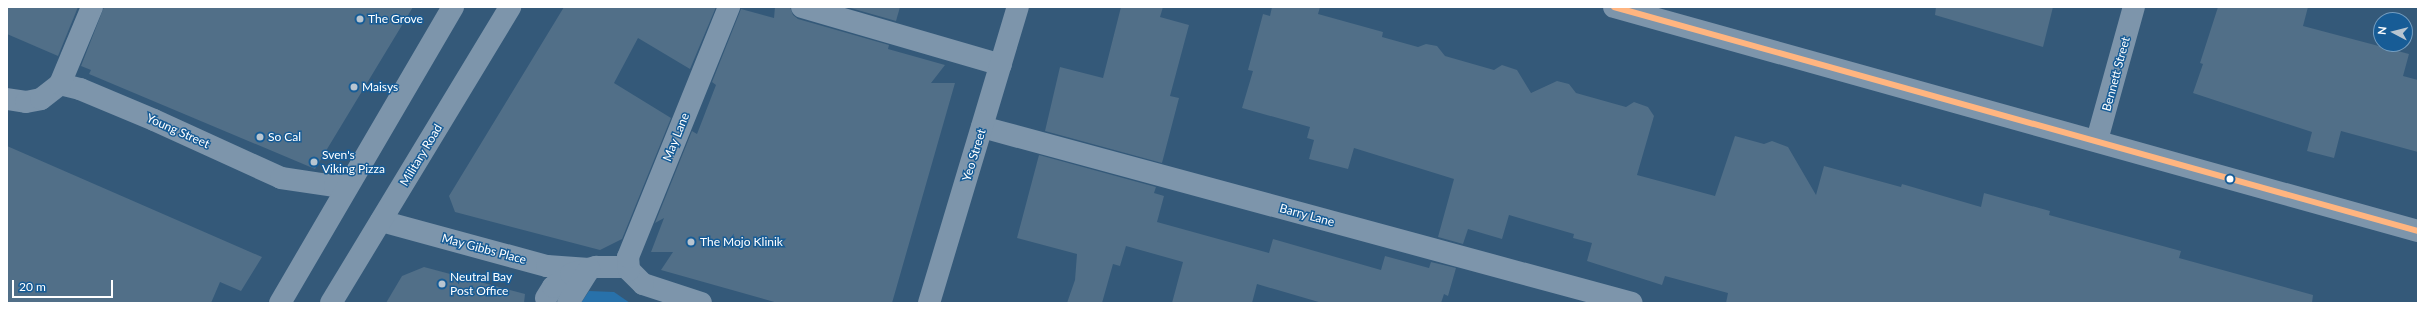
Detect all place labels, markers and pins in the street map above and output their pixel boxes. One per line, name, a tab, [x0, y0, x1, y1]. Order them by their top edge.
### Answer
place label: The Grove	[368, 12, 423, 26]
marker: The Grove	[355, 14, 365, 24]
place label: Maisys	[362, 80, 398, 94]
marker: Maisys	[349, 82, 359, 92]
place label: So Cal	[268, 130, 301, 144]
marker: So Cal	[255, 132, 265, 142]
place label: Sven's Viking Pizza	[322, 148, 385, 176]
marker: Sven's Viking Pizza	[309, 157, 319, 167]
unlabelled marker	[2225, 174, 2235, 184]
place label: The Mojo Klinik	[700, 235, 783, 249]
marker: The Mojo Klinik	[685, 236, 697, 248]
place label: Neutral Bay Post Office	[450, 270, 512, 298]
marker: Neutral Bay Post Office	[437, 279, 447, 289]

